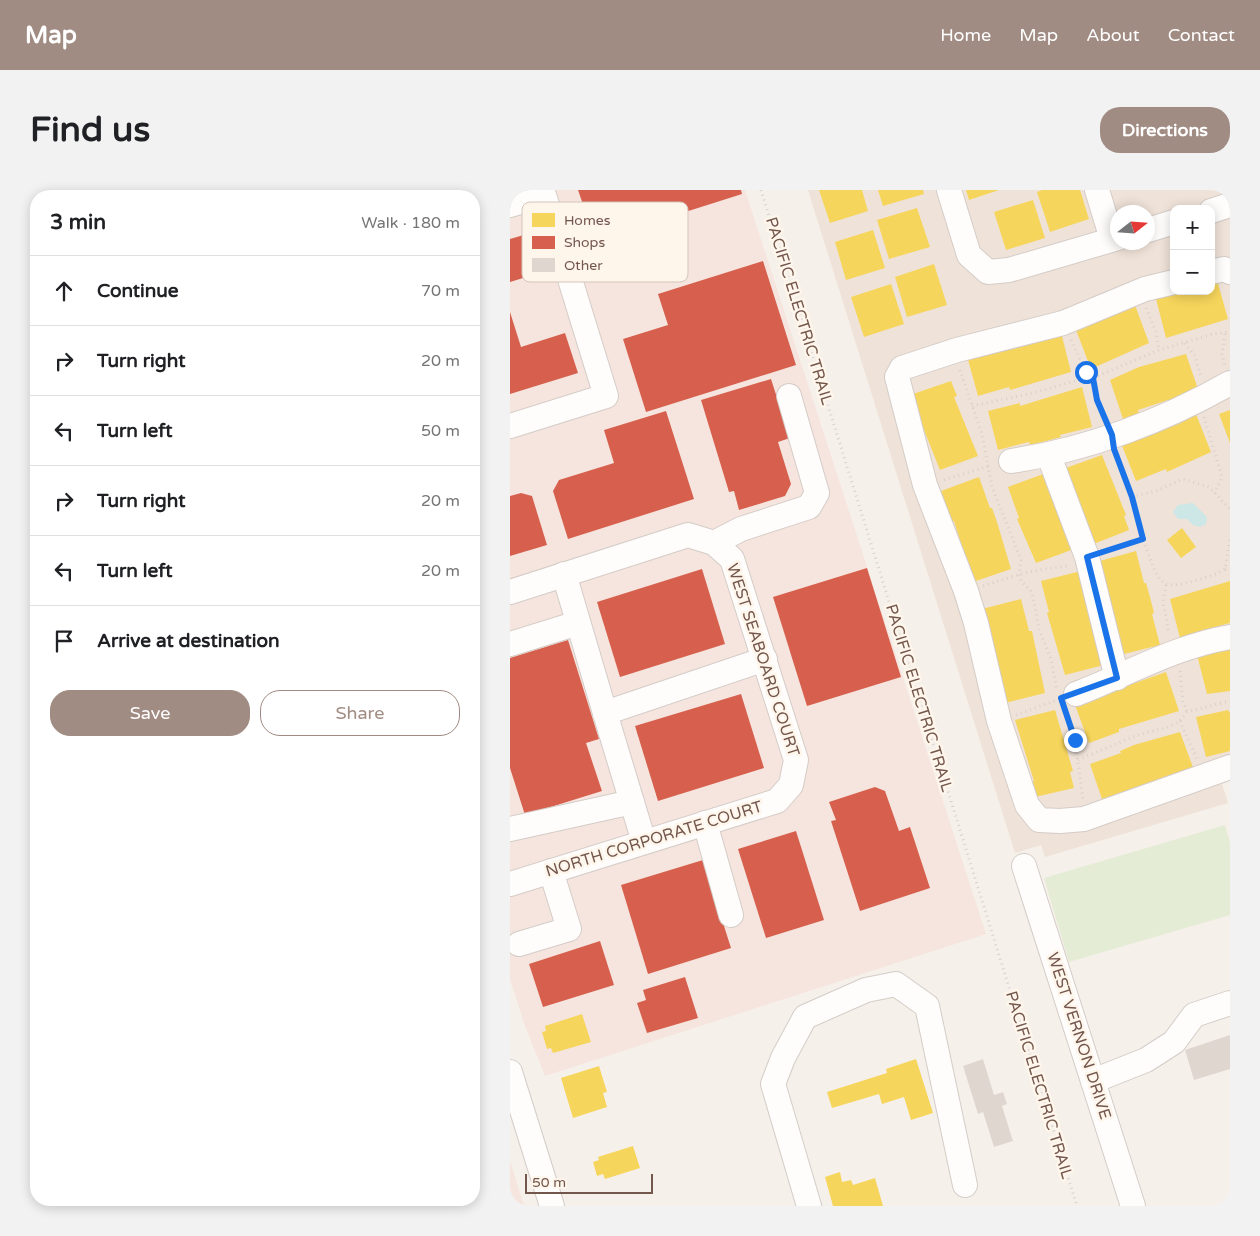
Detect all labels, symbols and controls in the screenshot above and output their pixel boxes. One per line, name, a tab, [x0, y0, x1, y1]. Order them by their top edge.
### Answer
text: Map	[25, 21, 77, 50]
text: Home	[940, 24, 991, 46]
text: Map	[1019, 24, 1058, 46]
text: About	[1086, 24, 1140, 46]
text: Contact	[1168, 24, 1235, 46]
button: Directions	[1100, 107, 1230, 153]
text: Find us	[30, 109, 150, 151]
legend	[522, 202, 688, 282]
north arrow	[1110, 205, 1155, 250]
map controls	[1170, 205, 1215, 295]
button: +	[1170, 205, 1215, 250]
text: 3 min	[50, 210, 106, 235]
text: Homes	[564, 212, 611, 229]
text: Walk · 180 m	[361, 213, 460, 233]
street label: PACIFIC ELECTRIC TRAIL	[761, 215, 837, 407]
text: Shops	[564, 234, 605, 251]
button: −	[1170, 250, 1215, 295]
text: Other	[564, 257, 603, 274]
icon: ahead	[50, 277, 78, 305]
text: Continue	[97, 280, 179, 302]
text: 70 m	[421, 281, 460, 301]
icon: right	[50, 347, 78, 375]
text: Turn right	[97, 350, 185, 372]
text: 20 m	[421, 351, 460, 371]
route start	[1075, 361, 1098, 384]
icon: left	[50, 417, 78, 445]
text: Turn left	[97, 420, 173, 442]
text: 50 m	[421, 421, 460, 441]
icon: right	[50, 487, 78, 515]
text: Turn right	[97, 490, 185, 512]
text: 20 m	[421, 491, 460, 511]
icon: left	[50, 557, 78, 585]
text: Turn left	[97, 560, 173, 582]
text: 20 m	[421, 561, 460, 581]
street label: WEST SEABOARD COURT	[722, 561, 804, 759]
street label: PACIFIC ELECTRIC TRAIL	[881, 602, 957, 794]
icon: arrive	[50, 627, 78, 655]
text: Arrive at destination	[97, 630, 280, 652]
button: Save	[50, 690, 250, 736]
button: Share	[260, 690, 460, 736]
route end	[1064, 729, 1087, 752]
street label: NORTH CORPORATE COURT	[543, 796, 765, 882]
street label: WEST VERNON DRIVE	[1043, 950, 1115, 1122]
street label: PACIFIC ELECTRIC TRAIL	[1001, 989, 1077, 1181]
scale bar	[525, 1171, 652, 1194]
text: 50 m	[532, 1174, 566, 1191]

